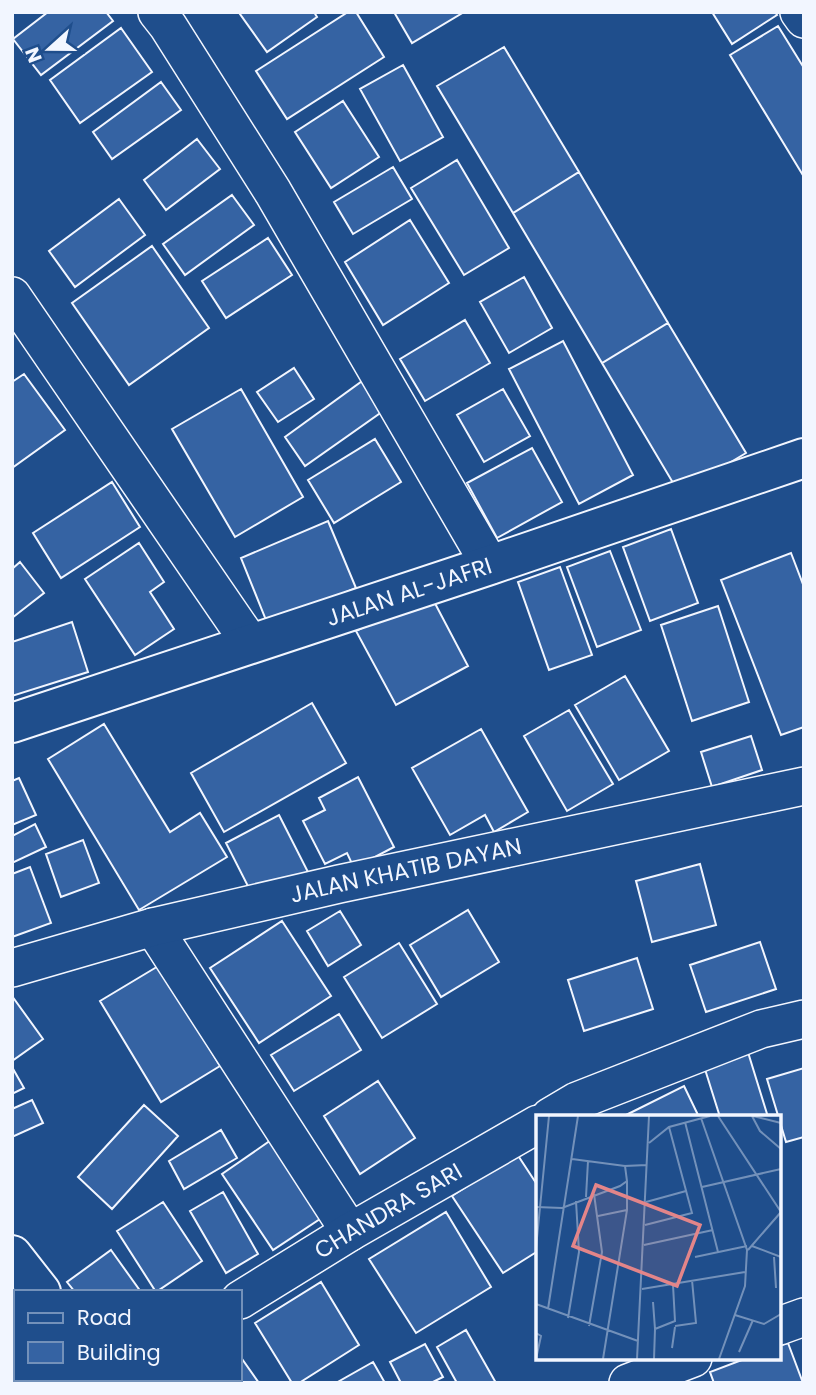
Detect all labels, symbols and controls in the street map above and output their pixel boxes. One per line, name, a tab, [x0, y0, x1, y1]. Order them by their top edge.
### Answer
north arrow	[14, 14, 84, 84]
text: N	[18, 43, 49, 66]
street label: JALAN AL-JAFRI	[322, 550, 496, 634]
street label: JALAN KHATIB DAYAN	[287, 830, 525, 911]
inset map	[536, 1115, 781, 1360]
street label: CHANDRA SARI	[308, 1155, 468, 1266]
legend	[14, 1290, 242, 1381]
text: Road	[77, 1303, 132, 1332]
text: Building	[77, 1338, 161, 1367]

